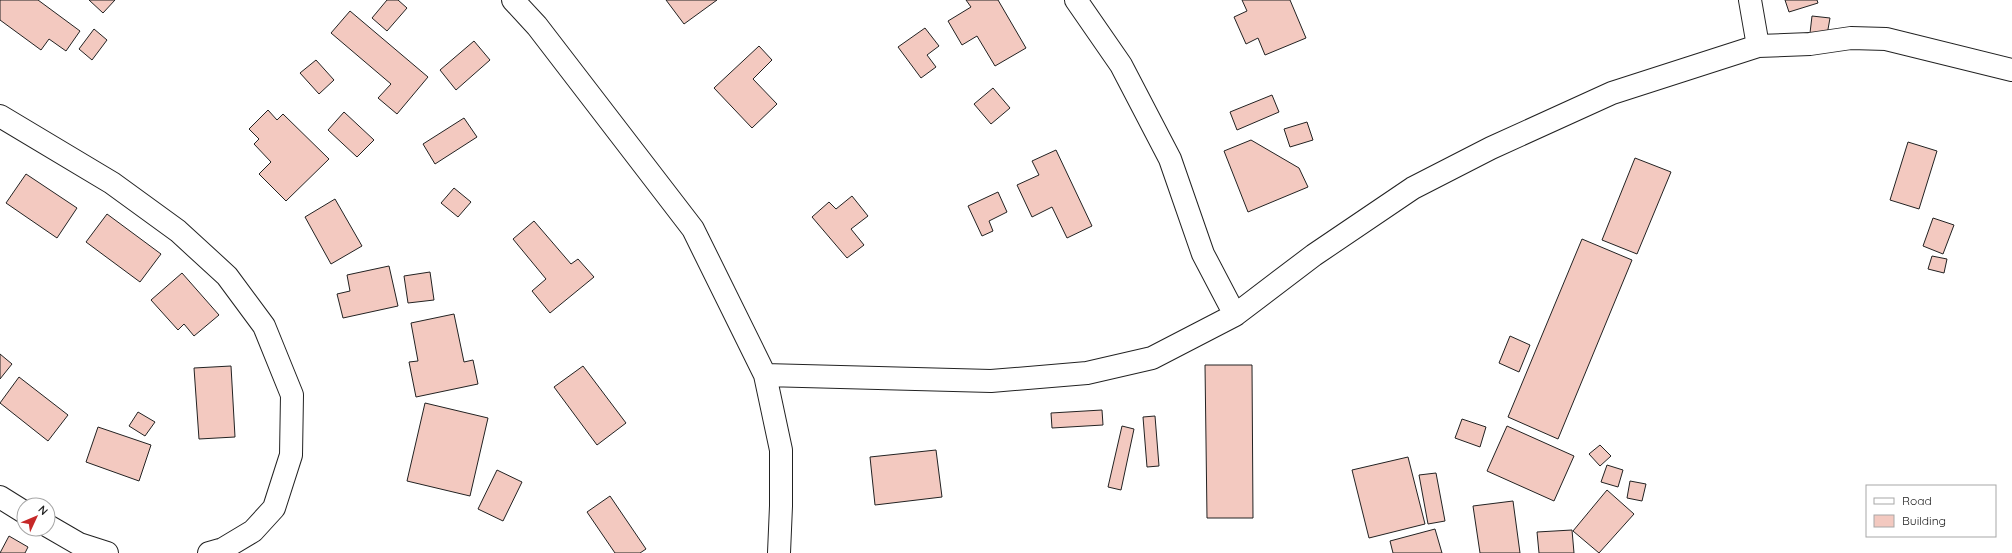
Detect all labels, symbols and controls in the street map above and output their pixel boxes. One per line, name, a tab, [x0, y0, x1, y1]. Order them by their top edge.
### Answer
legend	[1866, 485, 1996, 537]
text: Road	[1902, 493, 1932, 508]
north arrow	[16, 497, 56, 537]
text: N	[35, 502, 51, 518]
text: Building	[1902, 513, 1946, 528]

